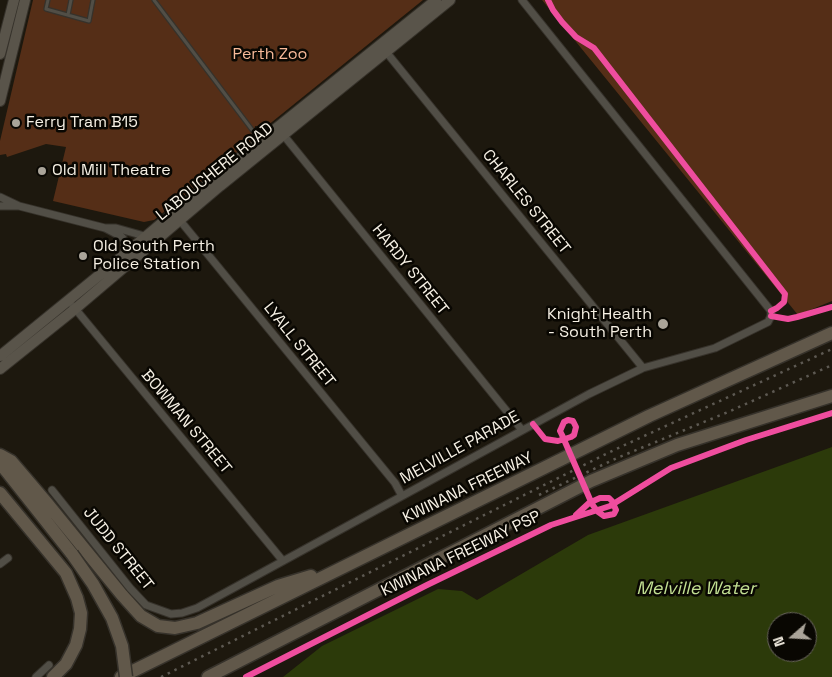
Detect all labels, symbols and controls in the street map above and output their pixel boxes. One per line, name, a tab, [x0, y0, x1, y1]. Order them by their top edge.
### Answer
park label: Perth Zoo	[233, 45, 307, 65]
place label: Ferry Tram B15	[26, 113, 138, 133]
marker: Ferry Tram B15	[10, 117, 22, 129]
street label: LABOUCHERE ROAD	[153, 119, 277, 225]
street label: CHARLES STREET	[478, 146, 574, 258]
place label: Old Mill Theatre	[52, 161, 171, 181]
marker: Old Mill Theatre	[36, 165, 48, 177]
street label: HARDY STREET	[368, 221, 452, 319]
place label: Old South Perth Police Station	[93, 237, 215, 275]
marker: Old South Perth Police Station	[77, 250, 89, 262]
street label: LYALL STREET	[259, 299, 339, 391]
place label: Knight Health - South Perth	[547, 305, 652, 343]
marker: Knight Health - South Perth	[656, 317, 670, 331]
street label: BOWMAN STREET	[137, 366, 235, 478]
street label: MELVILLE PARADE	[397, 407, 523, 489]
street label: KWINANA FREEWAY	[400, 448, 536, 528]
street label: JUDD STREET	[79, 504, 157, 594]
street label: KWINANA FREEWAY PSP	[378, 507, 544, 601]
water label: Melville Water	[636, 578, 756, 600]
north arrow	[767, 612, 817, 662]
text: N	[769, 634, 789, 649]

